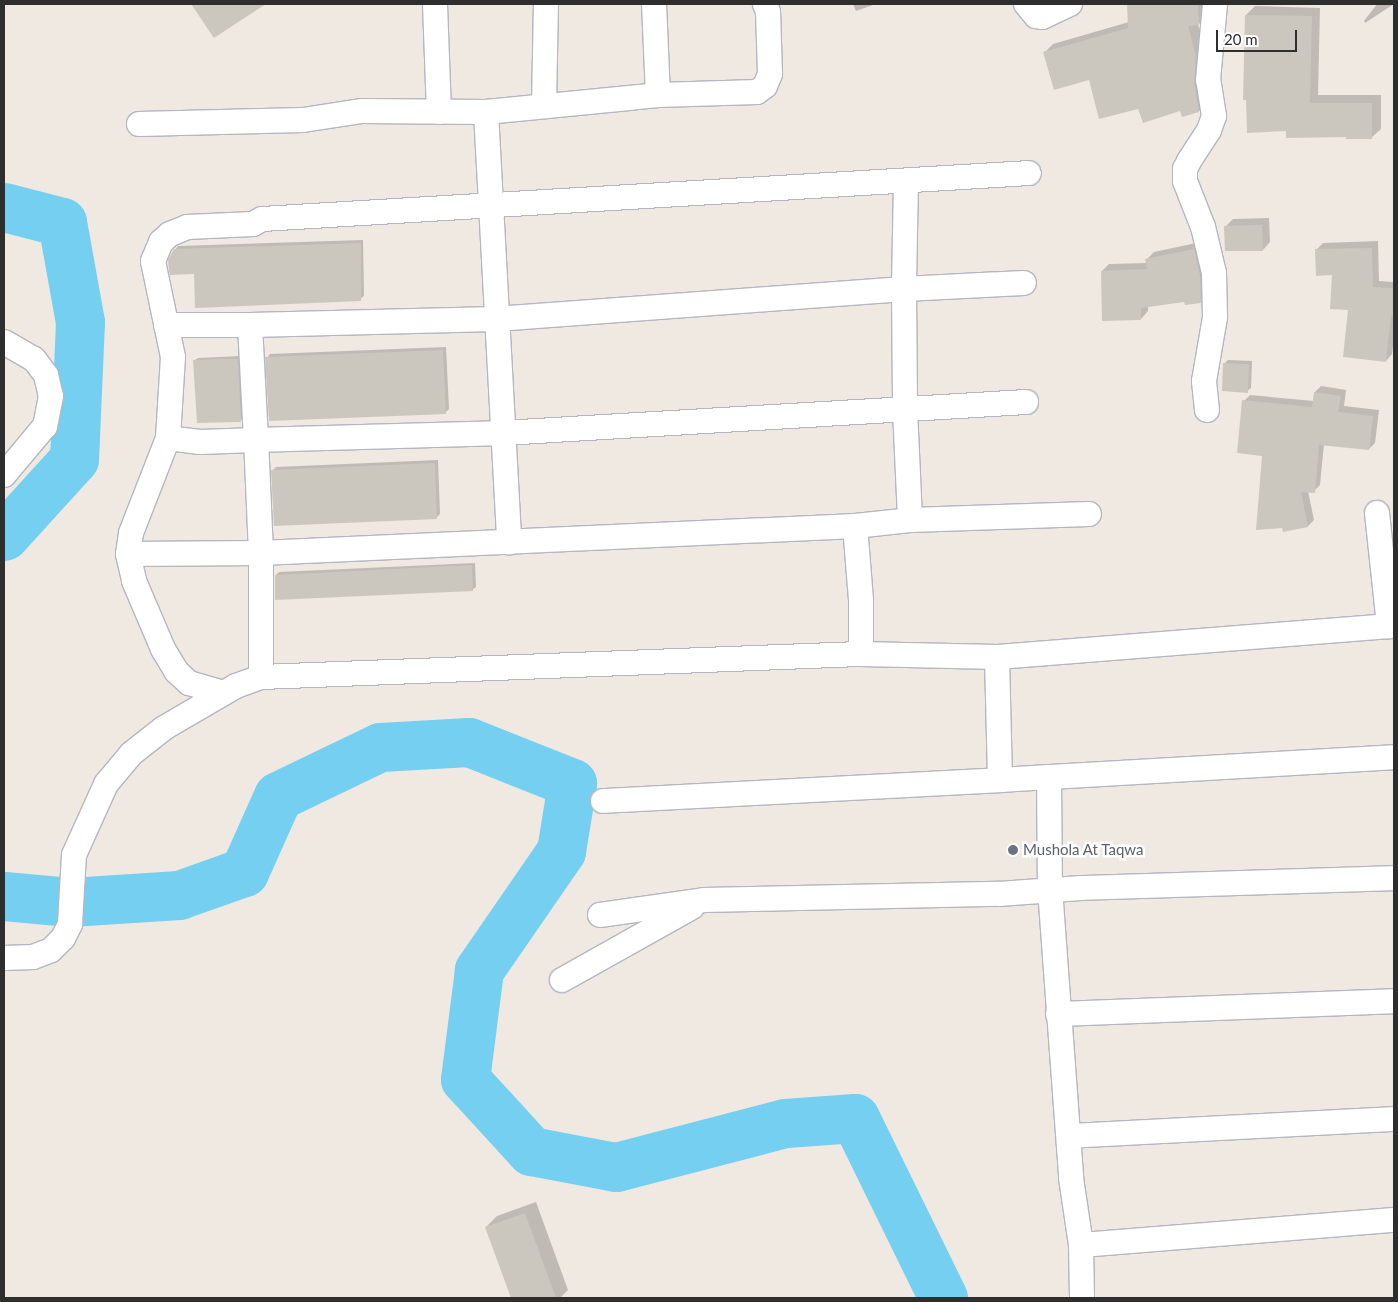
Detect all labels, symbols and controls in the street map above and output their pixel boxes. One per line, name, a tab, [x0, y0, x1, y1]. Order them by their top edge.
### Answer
scale bar	[1218, 20, 1299, 52]
text: 20 m	[1224, 30, 1258, 48]
place label: Mushola At Taqwa	[1023, 841, 1144, 859]
marker: Mushola At Taqwa	[1007, 844, 1019, 856]

